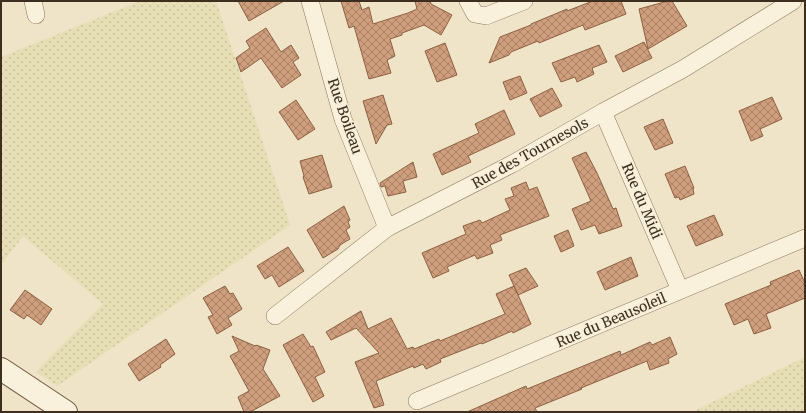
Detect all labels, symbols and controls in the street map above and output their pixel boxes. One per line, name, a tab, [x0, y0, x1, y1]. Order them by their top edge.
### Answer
street label: Rue Boileau	[324, 76, 366, 156]
street label: Rue des Tournesols	[469, 113, 591, 192]
street label: Rue du Midi	[618, 160, 666, 242]
street label: Rue du Beausoleil	[553, 288, 669, 351]

